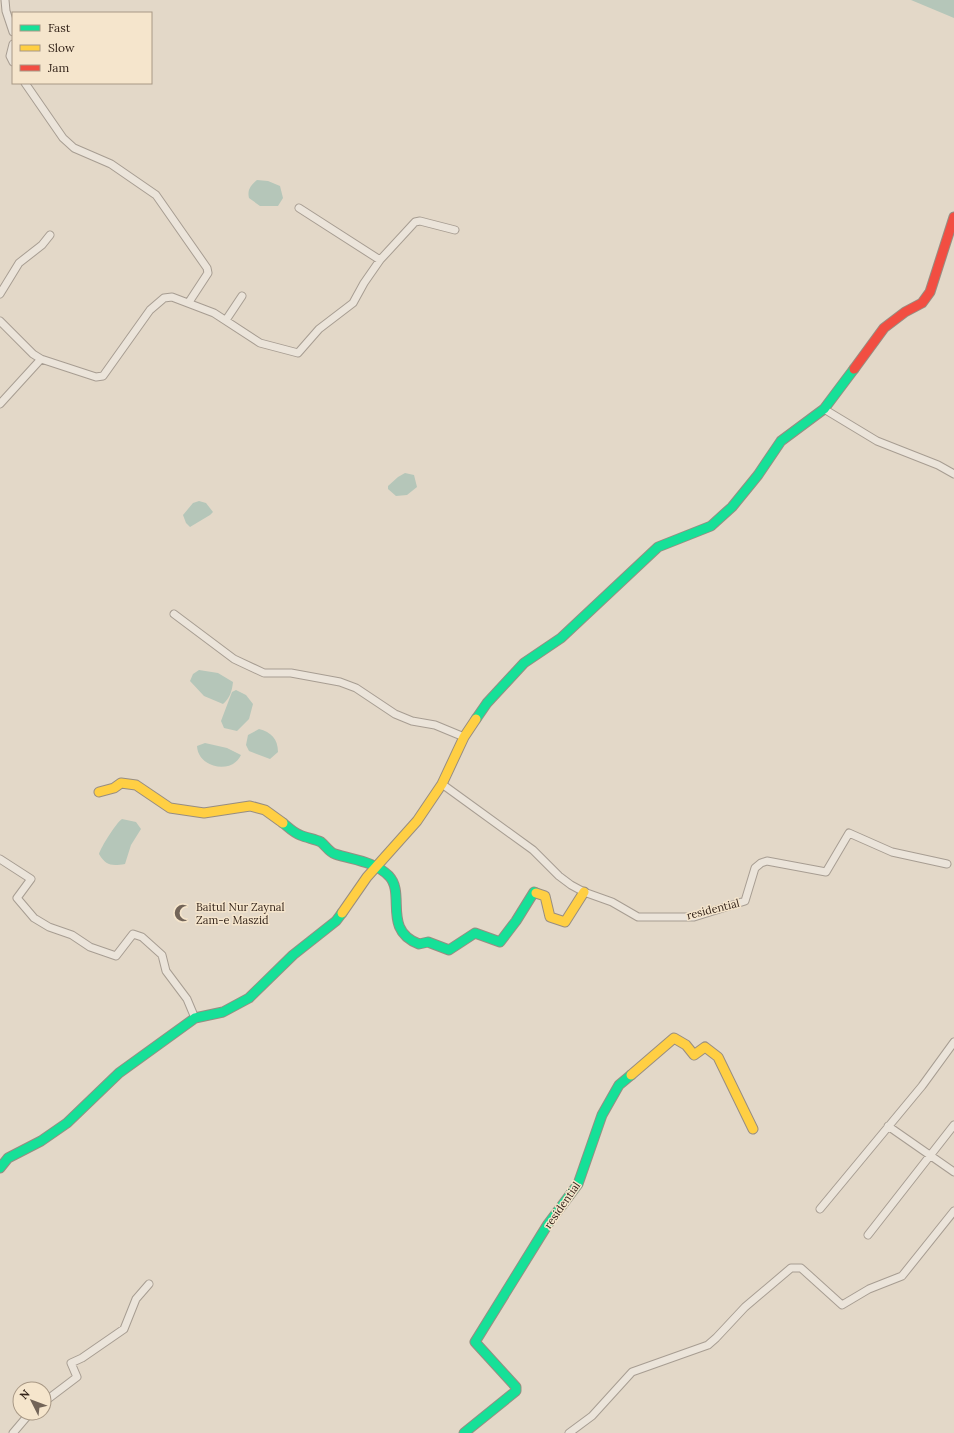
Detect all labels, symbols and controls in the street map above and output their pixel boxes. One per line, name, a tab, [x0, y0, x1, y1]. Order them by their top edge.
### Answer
legend	[12, 12, 152, 84]
text: Fast	[48, 20, 71, 35]
text: Slow	[48, 40, 75, 55]
text: Jam	[47, 60, 69, 75]
street label: residential	[685, 896, 741, 922]
place label: Baitul Nur Zaynal Zam-e Maszid	[196, 900, 285, 927]
mosque icon: Baitul Nur Zaynal Zam-e Maszid	[173, 903, 193, 923]
street label: residential	[541, 1179, 583, 1231]
north arrow	[12, 1381, 52, 1421]
text: N	[17, 1386, 33, 1402]

